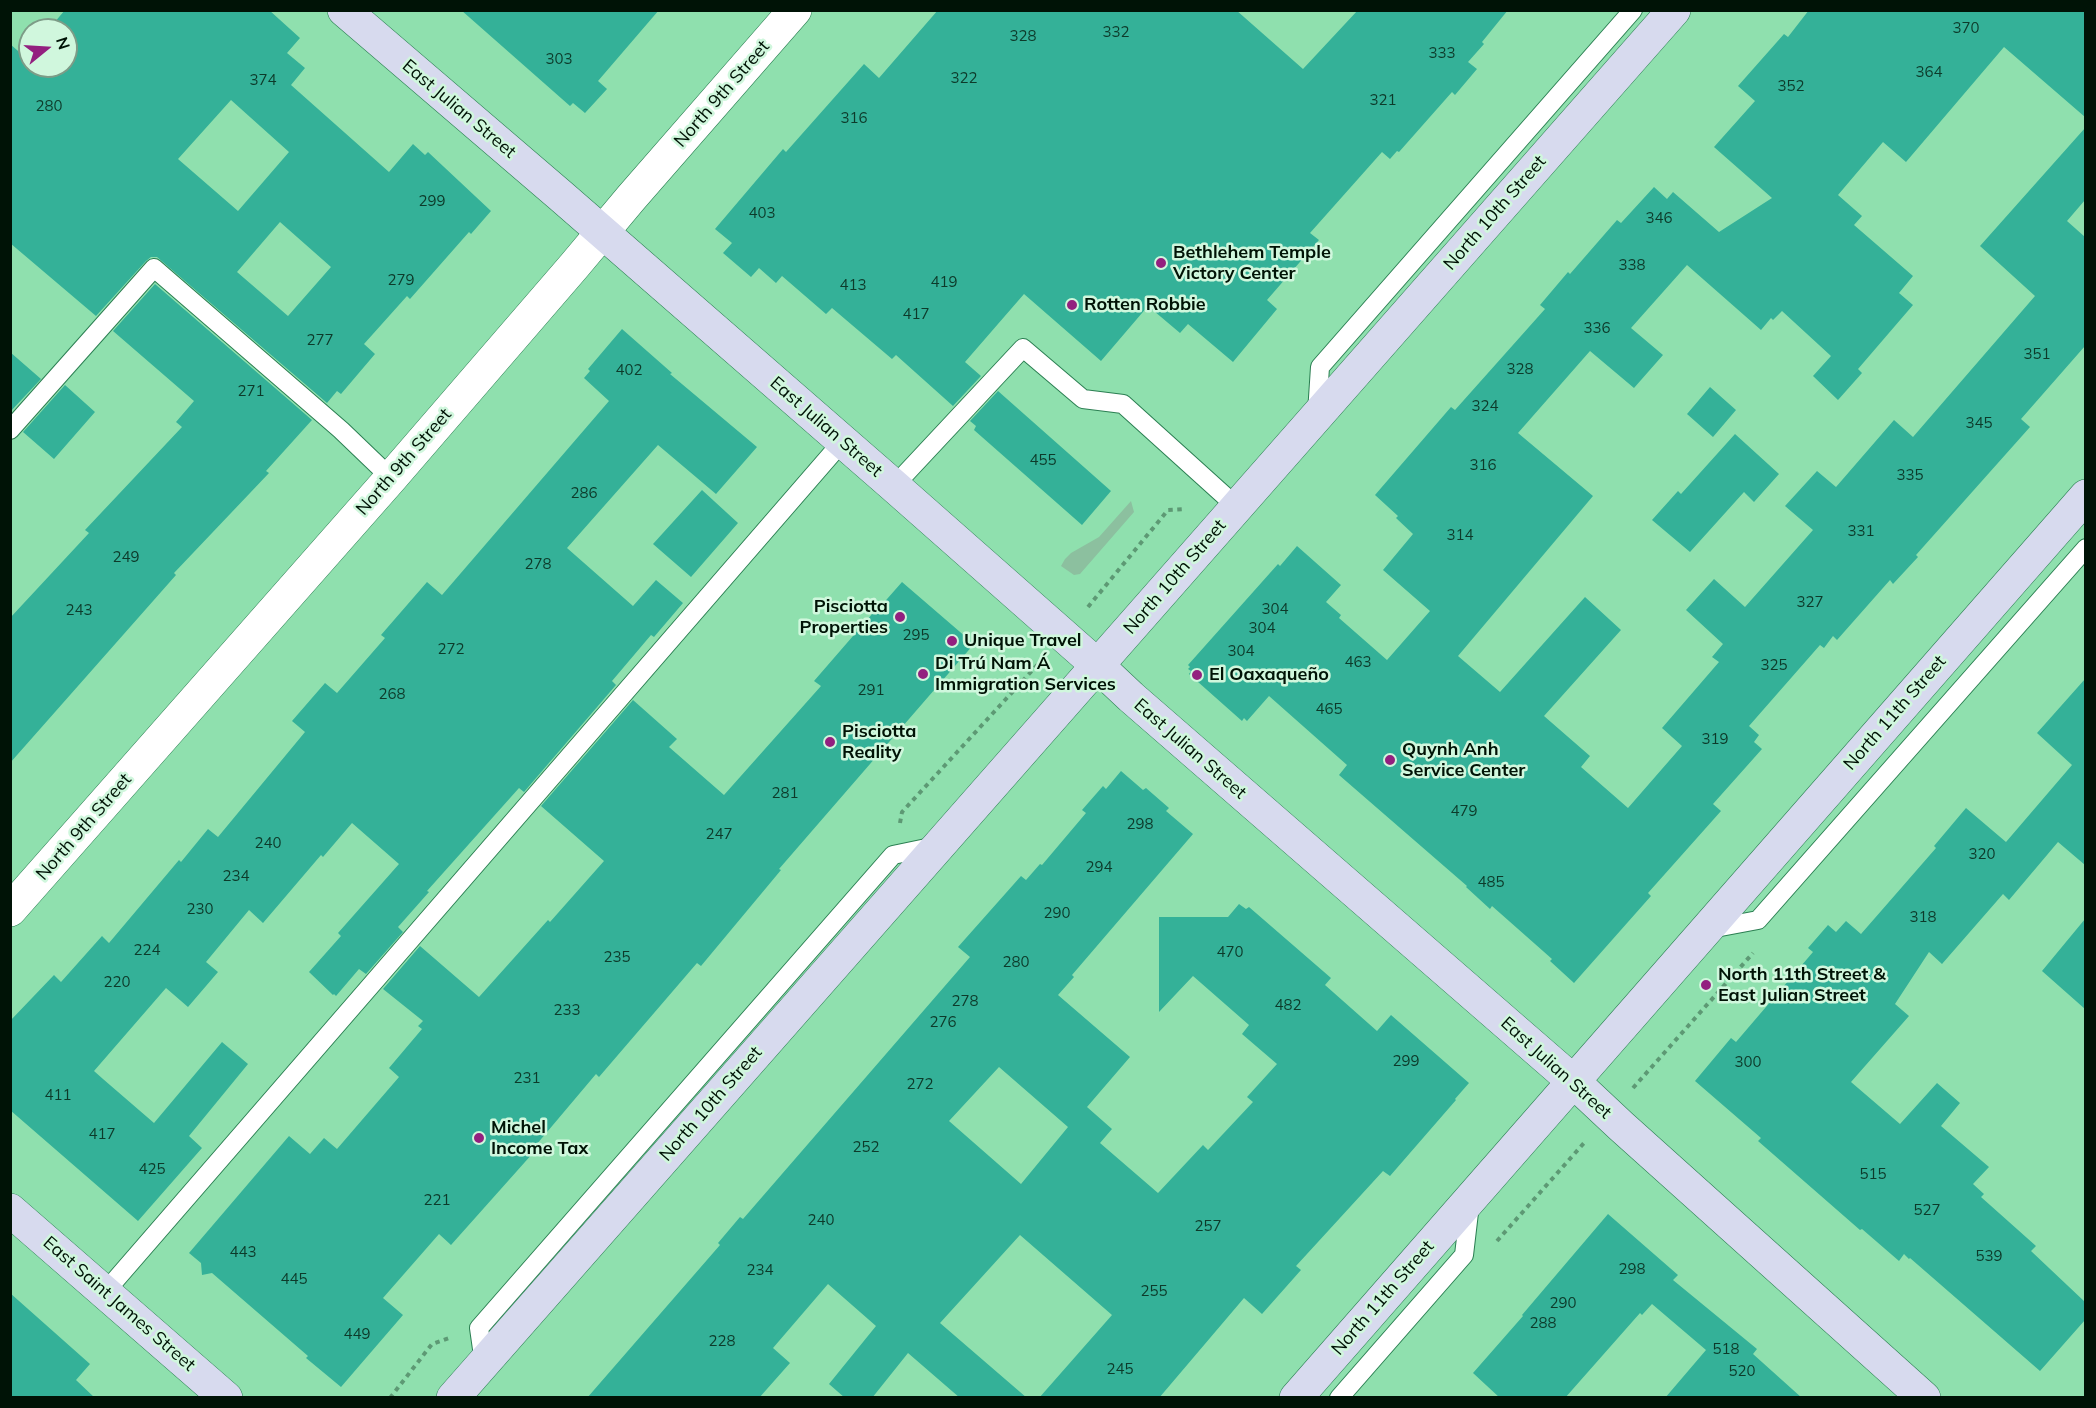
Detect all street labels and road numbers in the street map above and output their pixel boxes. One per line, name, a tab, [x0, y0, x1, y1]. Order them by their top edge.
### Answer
street label: North 9th Street	[670, 36, 774, 152]
street label: East Julian Street	[398, 55, 520, 163]
street label: North 10th Street	[1439, 151, 1551, 275]
street label: East Julian Street	[765, 372, 887, 482]
street label: North 9th Street	[352, 404, 456, 520]
street label: North 10th Street	[1119, 515, 1231, 639]
street label: North 11th Street	[1839, 651, 1951, 775]
street label: East Julian Street	[1129, 694, 1251, 804]
street label: North 9th Street	[32, 769, 136, 885]
street label: East Julian Street	[1496, 1013, 1616, 1123]
street label: North 10th Street	[655, 1042, 767, 1166]
street label: East Saint James Street	[38, 1232, 200, 1376]
street label: North 11th Street	[1327, 1236, 1439, 1360]

